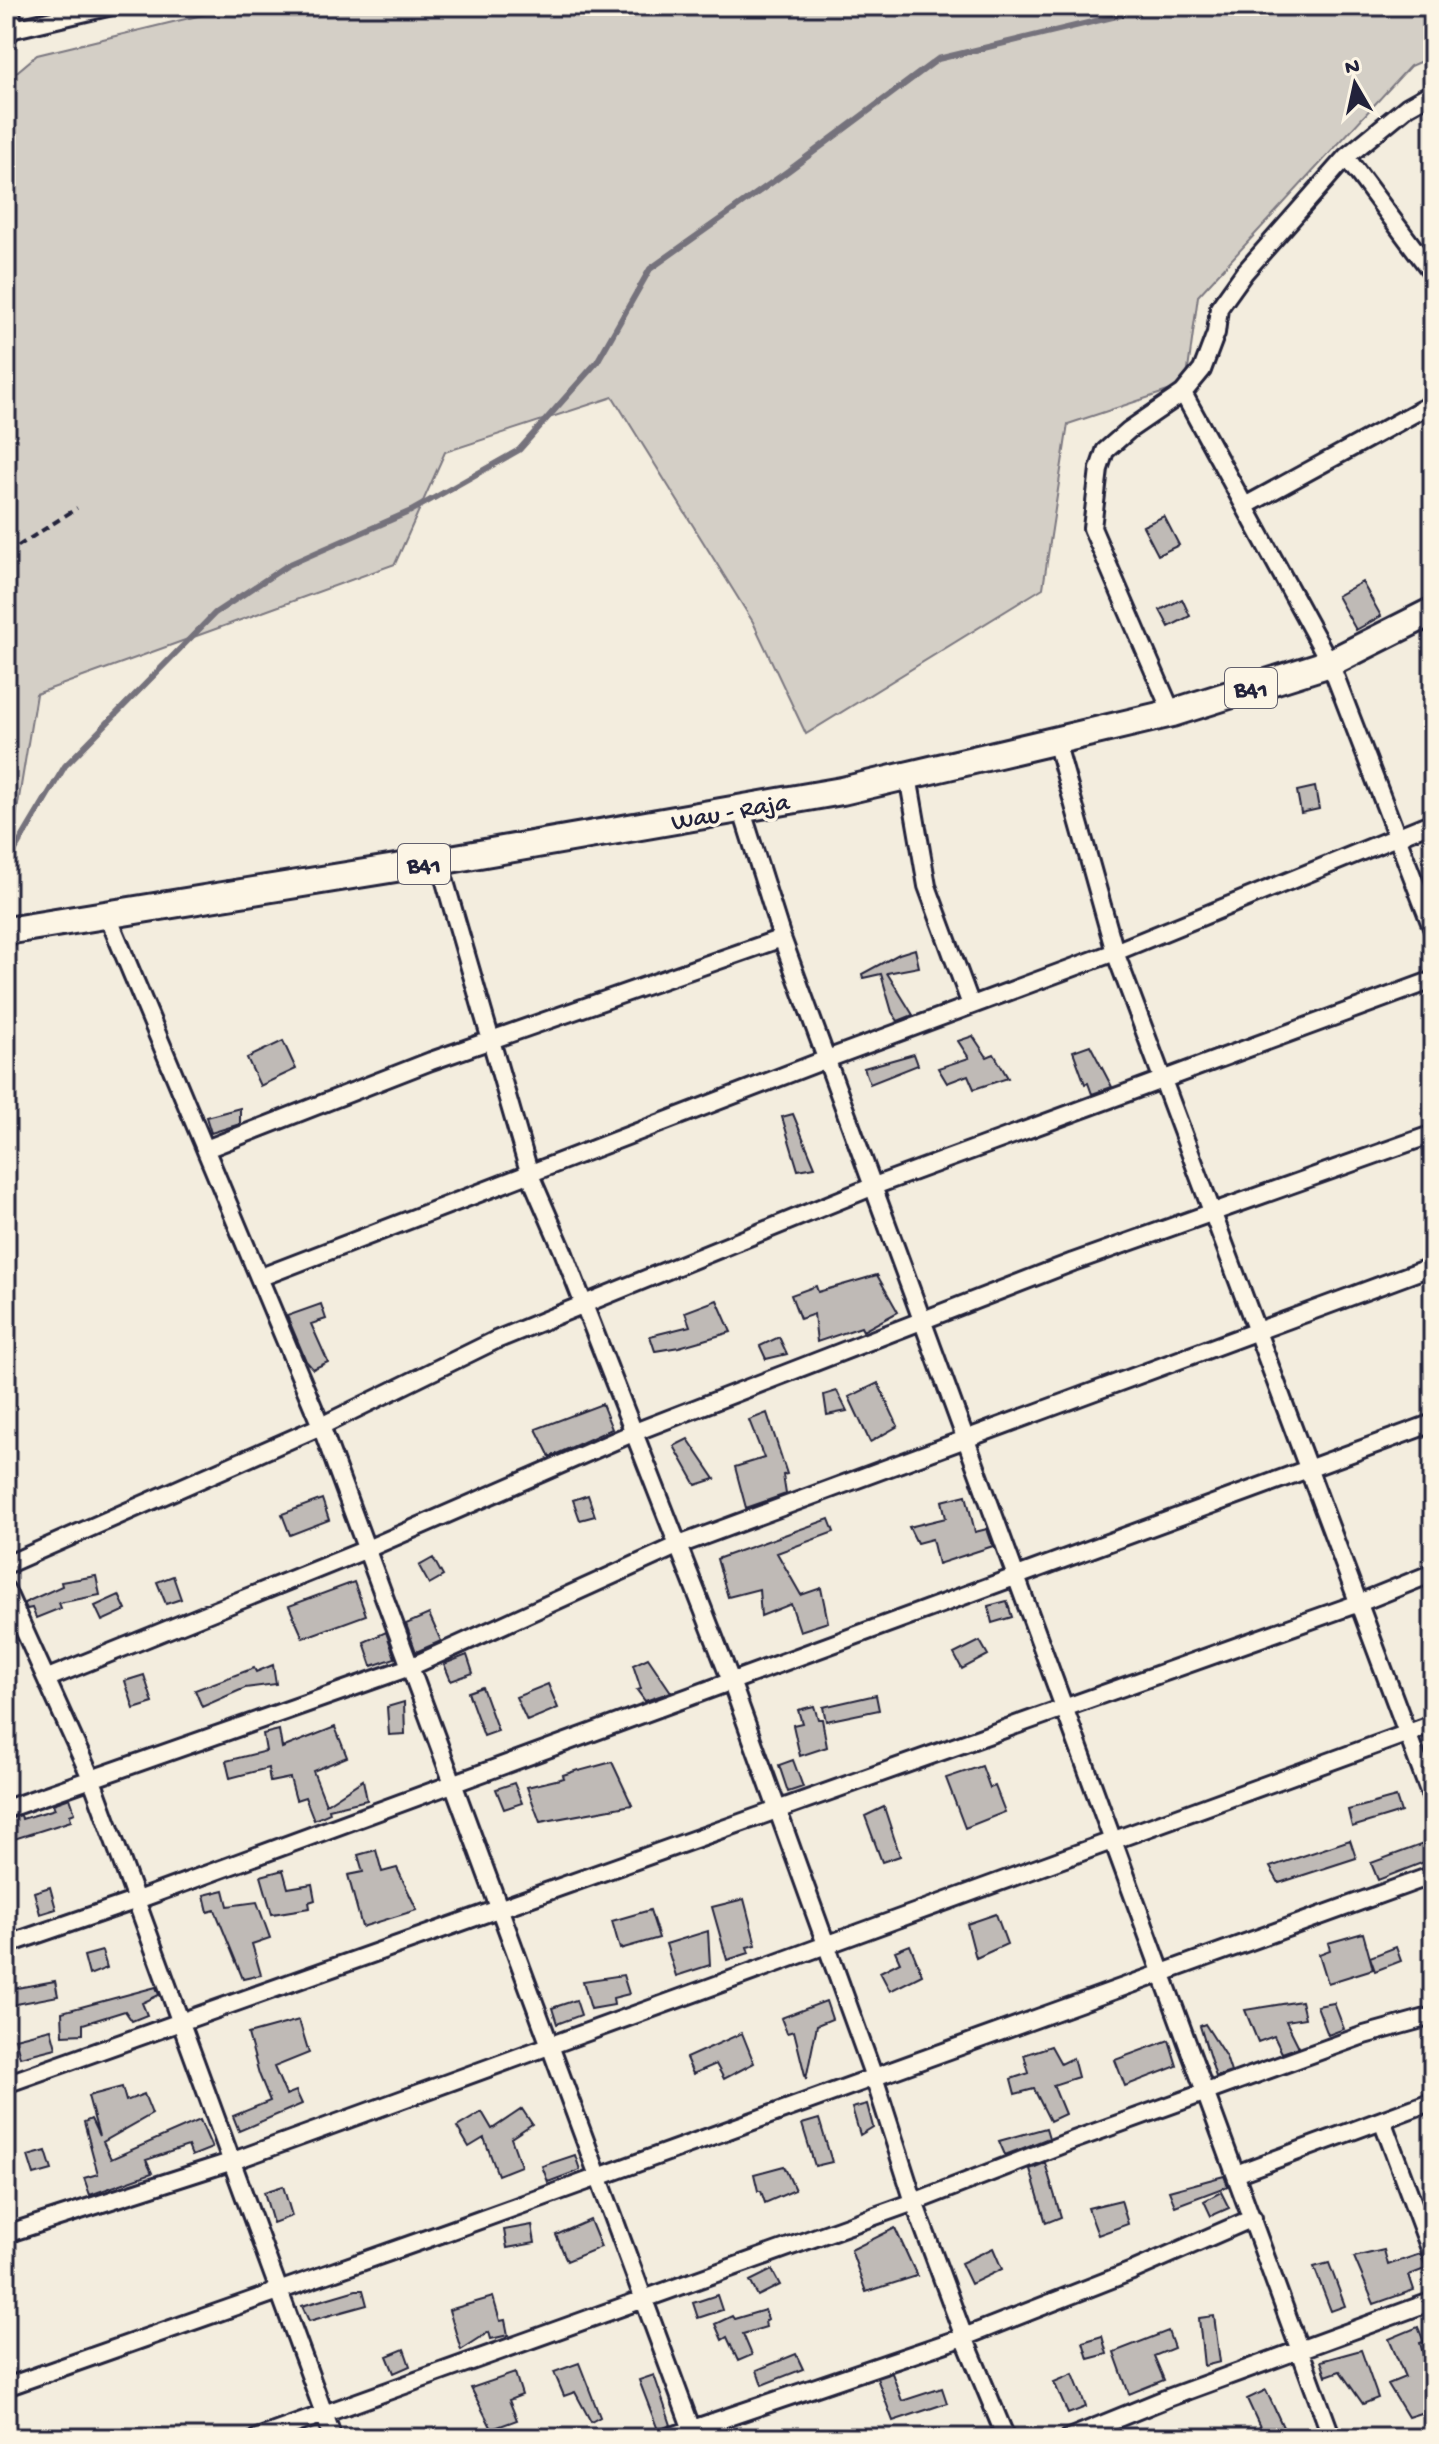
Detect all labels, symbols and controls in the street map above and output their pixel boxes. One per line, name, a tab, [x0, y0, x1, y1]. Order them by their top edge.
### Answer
north arrow	[1315, 44, 1395, 124]
text: N	[1343, 54, 1362, 82]
road number: B41	[1225, 668, 1277, 708]
street label: Wau - Raja	[669, 789, 794, 840]
road number: B41	[398, 844, 450, 884]

